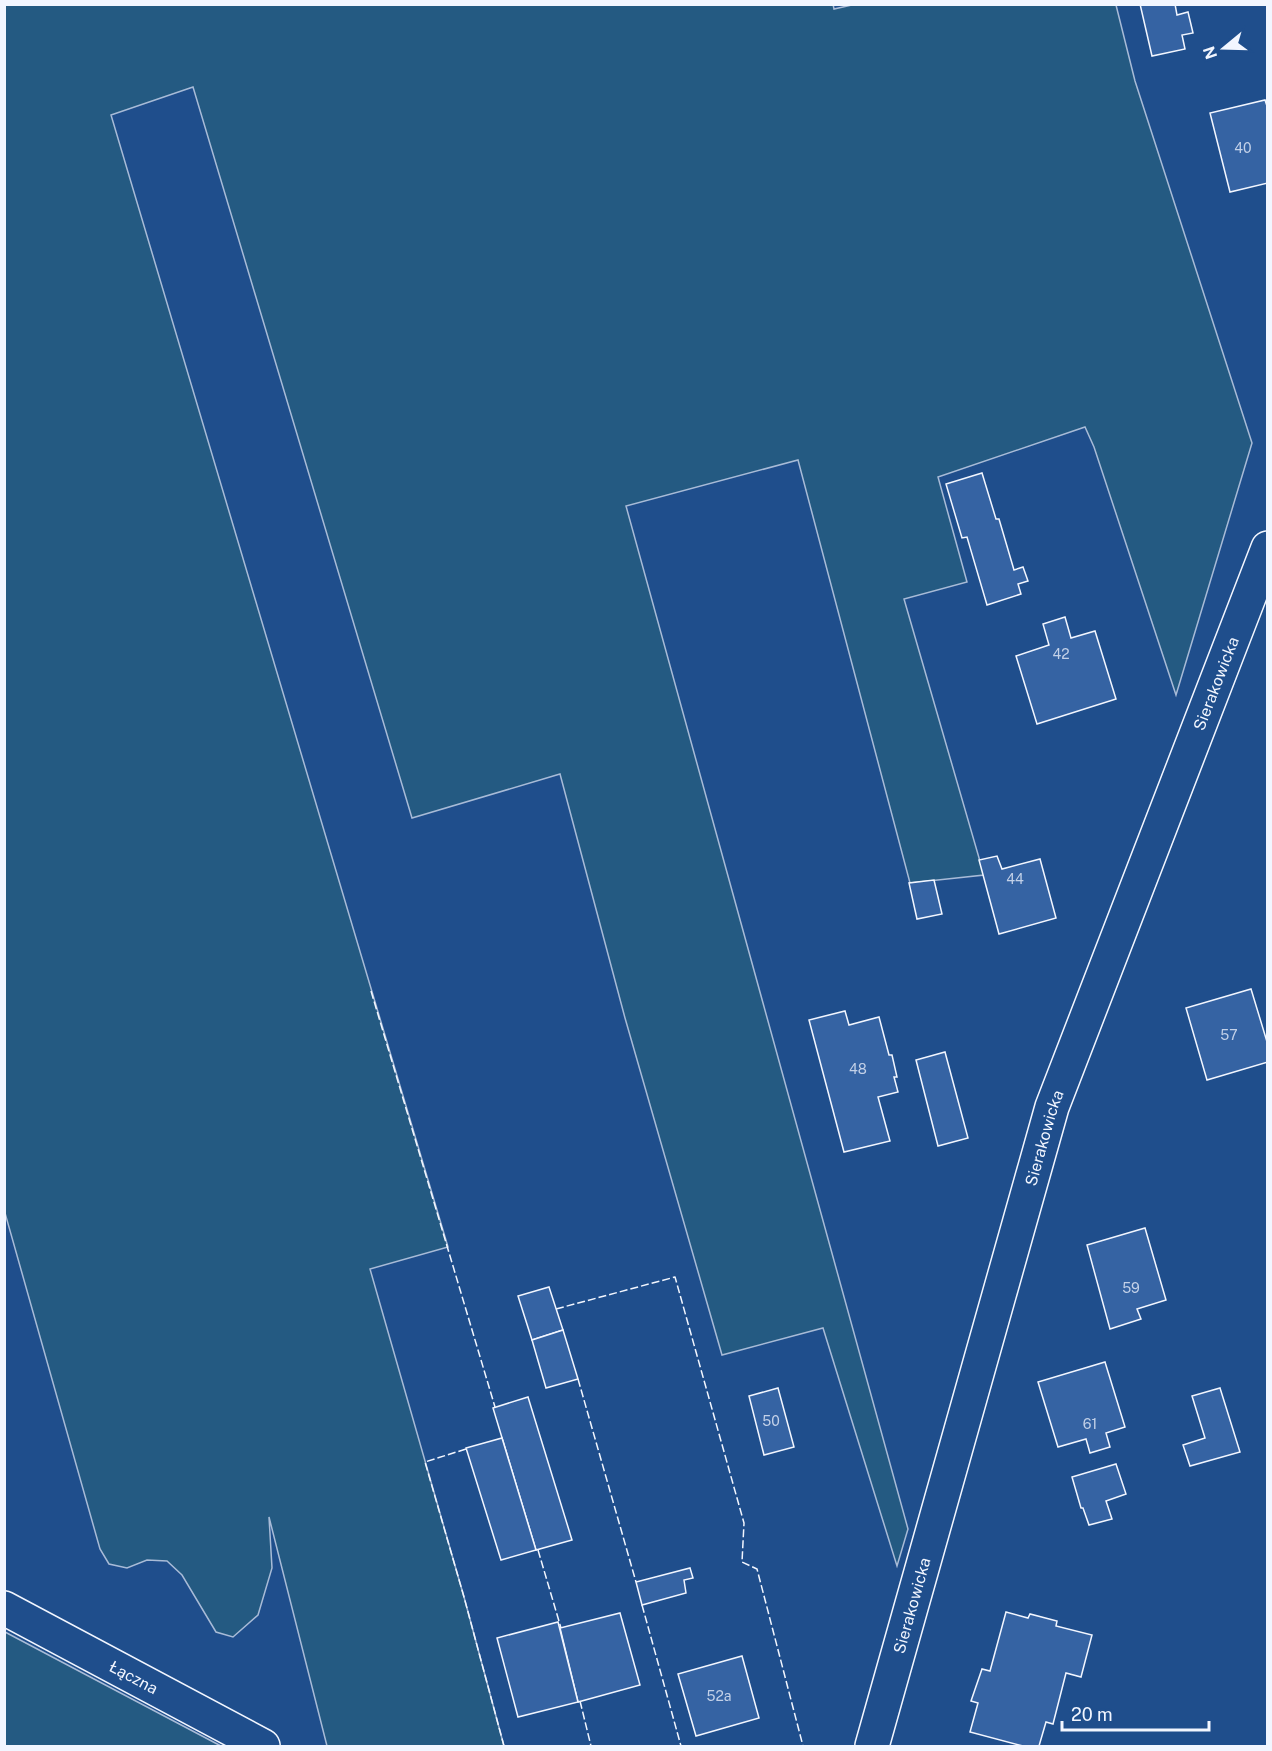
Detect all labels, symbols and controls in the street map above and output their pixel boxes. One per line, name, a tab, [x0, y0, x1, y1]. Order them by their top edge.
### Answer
north arrow	[1194, 18, 1254, 78]
text: N	[1199, 44, 1221, 62]
house number: 40	[1234, 140, 1252, 156]
street label: Sierakowicka	[1189, 634, 1243, 733]
house number: 42	[1052, 646, 1070, 662]
house number: 44	[1006, 871, 1024, 887]
house number: 57	[1220, 1027, 1238, 1043]
house number: 48	[849, 1061, 867, 1077]
street label: Sierakowicka	[1021, 1087, 1068, 1188]
house number: 59	[1122, 1280, 1140, 1296]
house number: 50	[762, 1413, 780, 1429]
house number: 61	[1083, 1416, 1097, 1432]
street label: Sierakowicka	[890, 1555, 935, 1656]
street label: Łączna	[106, 1657, 161, 1698]
house number: 52a	[706, 1688, 732, 1704]
scale bar	[1062, 1694, 1209, 1732]
text: 20 m	[1071, 1704, 1113, 1725]

